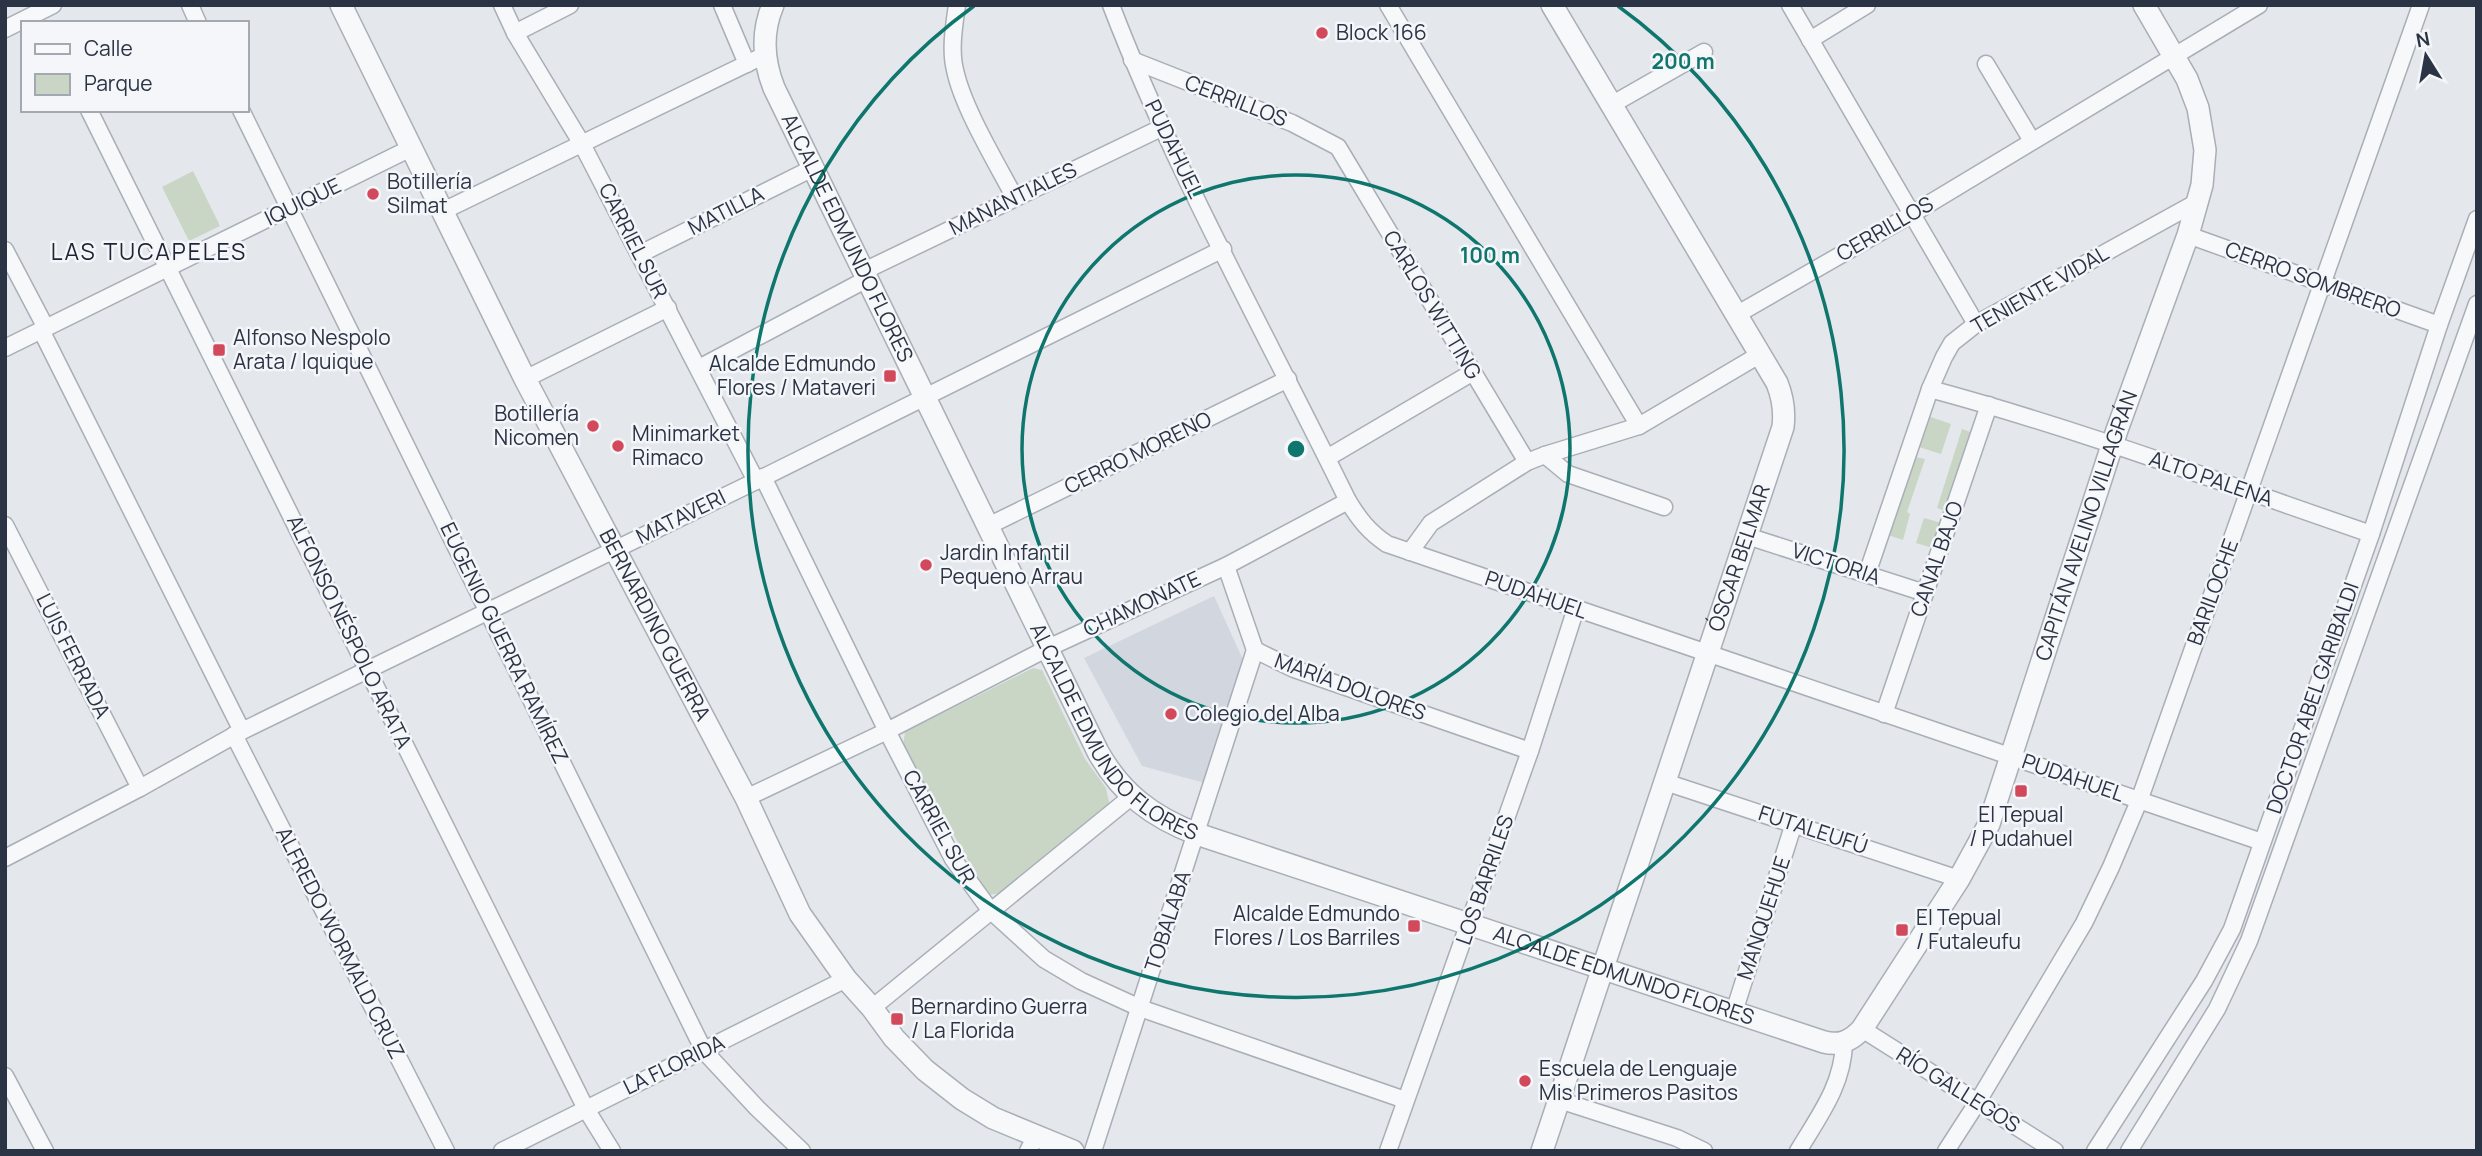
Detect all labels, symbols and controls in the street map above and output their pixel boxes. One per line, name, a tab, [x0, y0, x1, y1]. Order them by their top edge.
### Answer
place label: Block 166	[1336, 18, 1427, 46]
legend	[21, 21, 248, 112]
north arrow	[2391, 21, 2461, 91]
marker: Block 166	[1314, 25, 1330, 41]
text: N	[2414, 25, 2432, 53]
text: Calle	[84, 34, 133, 62]
text: 200 m	[1651, 47, 1715, 75]
street label: CERRILLOS	[1181, 68, 1292, 132]
text: Parque	[84, 69, 153, 97]
street label: PUDAHUEL	[1139, 95, 1211, 203]
street label: ALCALDE EDMUNDO FLORES	[776, 109, 920, 366]
street label: MANANTIALES	[944, 155, 1081, 241]
place label: Botillería Silmat	[387, 167, 472, 219]
street label: IQUIQUE	[260, 171, 345, 232]
street label: CARRIEL SUR	[593, 178, 675, 303]
street label: MATILLA	[683, 179, 768, 241]
marker: Botillería Silmat	[365, 186, 381, 202]
street label: CERRILLOS	[1831, 189, 1938, 267]
street label: CARLOS WITTING	[1377, 225, 1488, 384]
street label: CERRO SOMBRERO	[2222, 234, 2405, 324]
district label: LAS TUCAPELES	[51, 235, 247, 267]
street label: TENIENTE VIDAL	[1966, 238, 2113, 340]
text: 100 m	[1460, 241, 1520, 269]
place label: Alfonso Nespolo Arata / Iquique	[233, 323, 391, 375]
marker: Alfonso Nespolo Arata / Iquique	[211, 342, 227, 358]
place label: Alcalde Edmundo Flores / Mataveri	[709, 349, 876, 401]
marker: Alcalde Edmundo Flores / Mataveri	[882, 368, 898, 384]
street label: CAPITÁN AVELINO VILLAGRÁN	[2028, 386, 2143, 664]
place label: Botillería Nicomen	[494, 399, 579, 451]
street label: CERRO MORENO	[1059, 404, 1216, 500]
marker: Botillería Nicomen	[585, 418, 601, 434]
place label: Minimarket Rimaco	[632, 419, 740, 471]
centre of rings	[1284, 437, 1308, 461]
marker: Minimarket Rimaco	[610, 438, 626, 454]
street label: ALTO PALENA	[2146, 444, 2277, 512]
street label: ÓSCAR BELMAR	[1701, 481, 1776, 635]
street label: MATAVERI	[631, 482, 730, 550]
street label: CANAL BAJO	[1903, 497, 1969, 620]
street label: ALFONSO NÉSPOLO ARATA	[281, 510, 419, 753]
street label: EUGENIO GUERRA RAMÍREZ	[434, 517, 576, 768]
street label: BERNARDINO GUERRA	[594, 524, 718, 725]
street label: BARILOCHE	[2180, 535, 2244, 649]
street label: VICTORIA	[1788, 536, 1884, 591]
place label: Jardin Infantil Pequeno Arrau	[940, 538, 1083, 590]
marker: Jardin Infantil Pequeno Arrau	[918, 557, 934, 573]
street label: CHAMONATE	[1078, 564, 1205, 643]
street label: PUDAHUEL	[1482, 564, 1591, 625]
street label: DOCTOR ABEL GARIBALDI	[2259, 578, 2365, 817]
street label: LUIS FERRADA	[30, 588, 117, 723]
street label: ALCALDE EDMUNDO FLORES	[1024, 618, 1202, 846]
street label: MARÍA DOLORES	[1271, 646, 1430, 726]
place label: Colegio del Alba	[1185, 699, 1340, 727]
marker: Colegio del Alba	[1163, 706, 1179, 722]
street label: PUDAHUEL	[2019, 747, 2128, 808]
street label: CARRIEL SUR	[897, 765, 983, 888]
marker: El Tepual / Pudahuel	[2013, 783, 2029, 799]
street label: FUTALEUFÚ	[1755, 798, 1872, 860]
place label: El Tepual / Pudahuel	[1969, 800, 2073, 852]
street label: LOS BARRILES	[1449, 811, 1519, 948]
street label: ALFREDO WORMALD CRUZ	[270, 822, 412, 1063]
street label: MANQUEHUE	[1730, 852, 1796, 983]
street label: TOBALABA	[1138, 867, 1196, 975]
place label: Alcalde Edmundo Flores / Los Barriles	[1214, 899, 1400, 951]
place label: El Tepual / Futaleufu	[1916, 903, 2021, 955]
marker: Alcalde Edmundo Flores / Los Barriles	[1406, 918, 1422, 934]
street label: ALCALDE EDMUNDO FLORES	[1490, 918, 1758, 1031]
marker: El Tepual / Futaleufu	[1894, 922, 1910, 938]
place label: Bernardino Guerra / La Florida	[911, 992, 1088, 1044]
marker: Bernardino Guerra / La Florida	[889, 1011, 905, 1027]
street label: LA FLORIDA	[618, 1028, 729, 1101]
street label: RÍO GALLEGOS	[1891, 1040, 2026, 1138]
place label: Escuela de Lenguaje Mis Primeros Pasitos	[1539, 1054, 1738, 1106]
marker: Escuela de Lenguaje Mis Primeros Pasitos	[1517, 1073, 1533, 1089]

